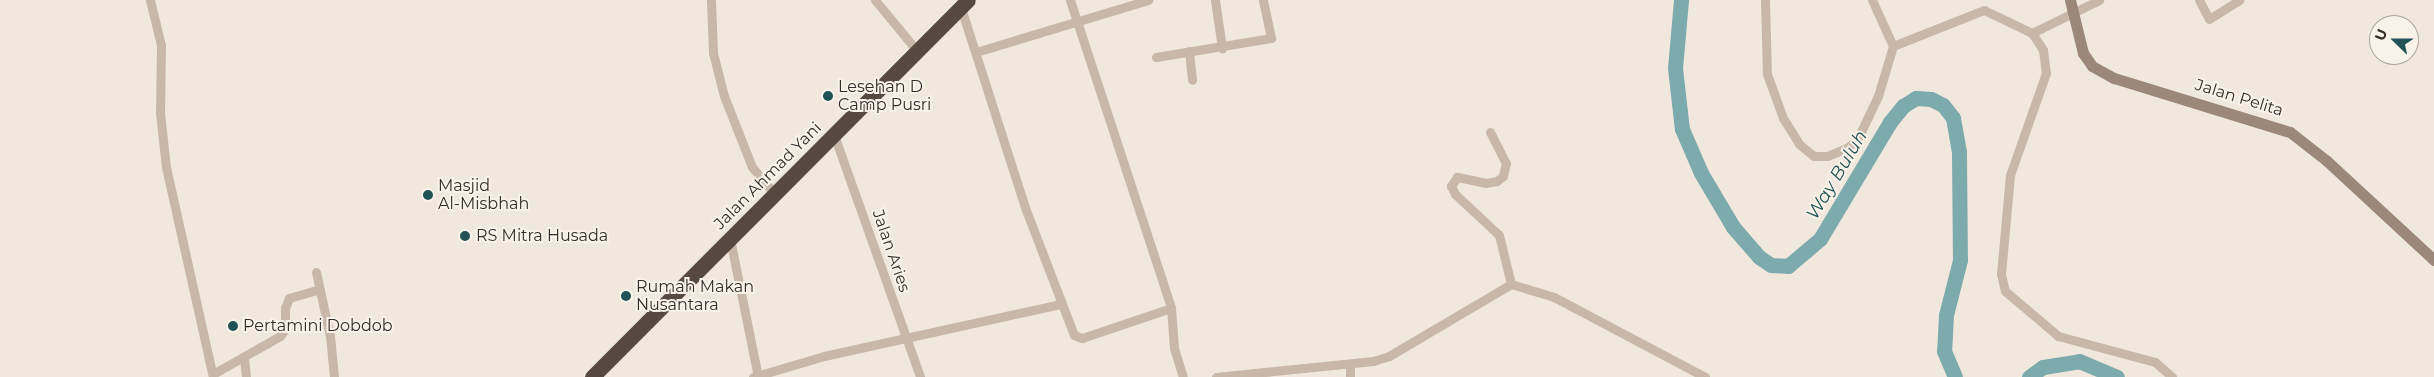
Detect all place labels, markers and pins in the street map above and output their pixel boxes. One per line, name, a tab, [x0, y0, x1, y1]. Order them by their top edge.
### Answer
place label: Lesehan D Camp Pusri	[838, 77, 931, 115]
marker: Lesehan D Camp Pusri	[822, 90, 834, 102]
place label: Masjid Al-Misbhah	[438, 176, 529, 214]
marker: Masjid Al-Misbhah	[422, 189, 434, 201]
place label: RS Mitra Husada	[476, 226, 608, 246]
marker: RS Mitra Husada	[458, 229, 472, 243]
place label: Rumah Makan Nusantara	[636, 277, 754, 315]
marker: Rumah Makan Nusantara	[620, 290, 632, 302]
place label: Pertamini Dobdob	[243, 316, 393, 336]
marker: Pertamini Dobdob	[227, 320, 239, 332]

